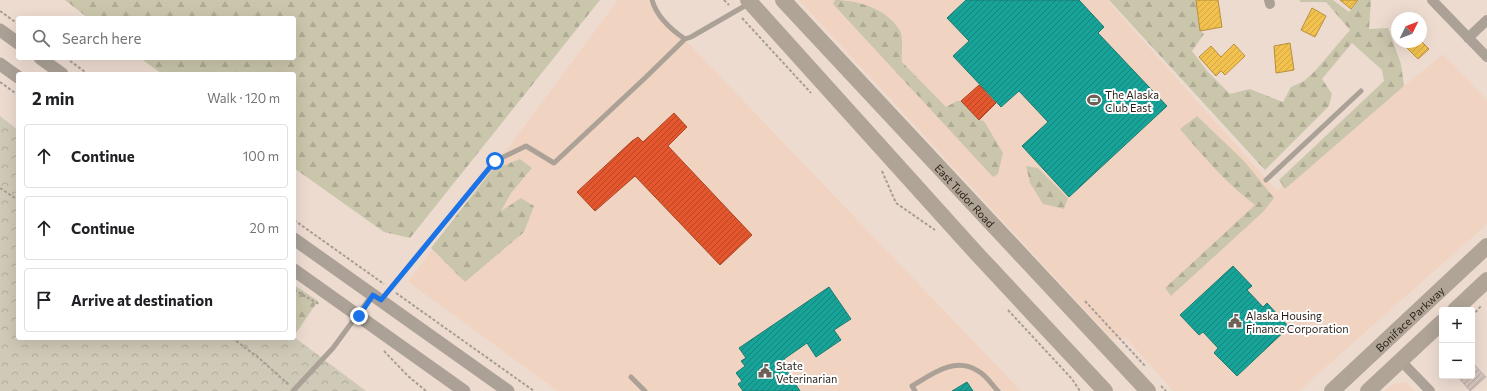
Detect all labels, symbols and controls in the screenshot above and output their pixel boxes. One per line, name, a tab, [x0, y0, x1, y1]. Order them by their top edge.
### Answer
north arrow	[1391, 12, 1427, 48]
search box	[16, 16, 296, 60]
icon: search	[30, 27, 52, 49]
text: Search here	[62, 29, 141, 47]
text: 2 min	[32, 88, 74, 109]
place label: The Alaska Club East	[1105, 88, 1159, 114]
text: Walk · 120 m	[207, 90, 280, 106]
sports icon: The Alaska Club East	[1086, 92, 1102, 108]
icon: ahead	[33, 145, 55, 167]
text: Continue	[71, 147, 135, 165]
text: 100 m	[243, 148, 279, 164]
route start	[486, 152, 504, 170]
street label: East Tudor Road	[933, 161, 998, 229]
icon: ahead	[33, 217, 55, 239]
text: Continue	[71, 219, 135, 237]
text: 20 m	[250, 220, 279, 236]
street label: Boniface Parkway	[1372, 283, 1447, 354]
icon: arrive	[33, 289, 55, 311]
text: Arrive at destination	[71, 291, 213, 309]
route end	[350, 307, 368, 325]
map controls	[1439, 307, 1475, 379]
button: +	[1439, 307, 1475, 343]
place label: Alaska Housing Finance Corporation	[1246, 309, 1349, 335]
public building icon: Alaska Housing Finance Corporation	[1227, 313, 1243, 329]
button: −	[1439, 343, 1475, 379]
place label: State Veterinarian	[776, 359, 837, 385]
public building icon: State Veterinarian	[757, 363, 773, 379]

